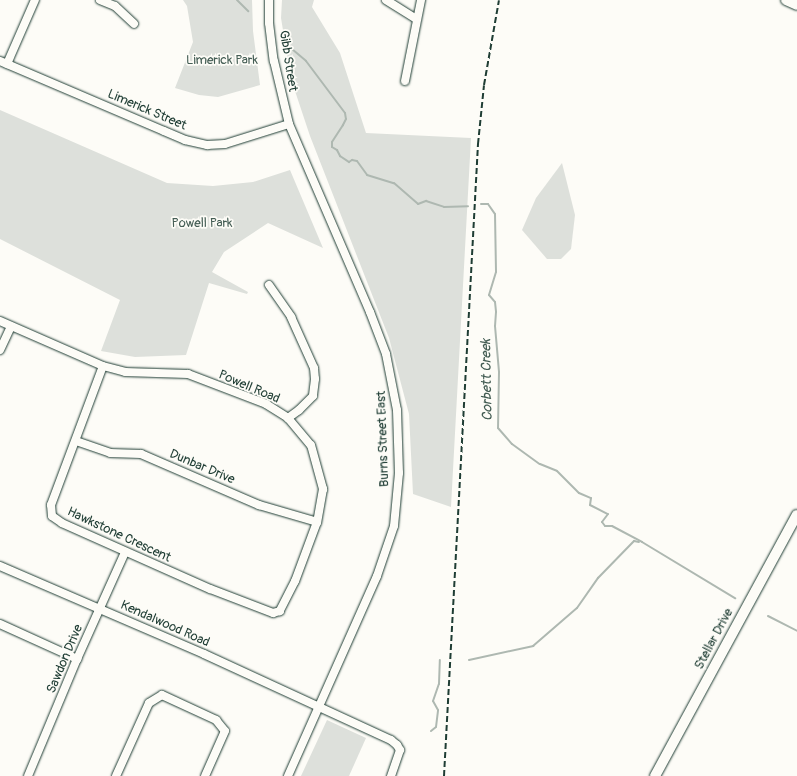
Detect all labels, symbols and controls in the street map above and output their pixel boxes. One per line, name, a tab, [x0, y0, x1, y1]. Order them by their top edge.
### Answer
street label: Gibb Street	[275, 29, 301, 93]
park label: Limerick Park	[186, 52, 258, 68]
street label: Limerick Street	[105, 86, 189, 134]
park label: Powell Park	[172, 215, 232, 231]
water label: Corbett Creek	[478, 339, 496, 421]
street label: Powell Road	[216, 367, 282, 407]
street label: Burns Street East	[374, 391, 392, 487]
street label: Dunbar Drive	[167, 446, 237, 488]
street label: Hawkstone Crescent	[65, 504, 173, 566]
street label: Kendalwood Road	[118, 597, 212, 651]
street label: Stellar Drive	[691, 606, 737, 672]
street label: Sawdon Drive	[44, 622, 86, 696]

